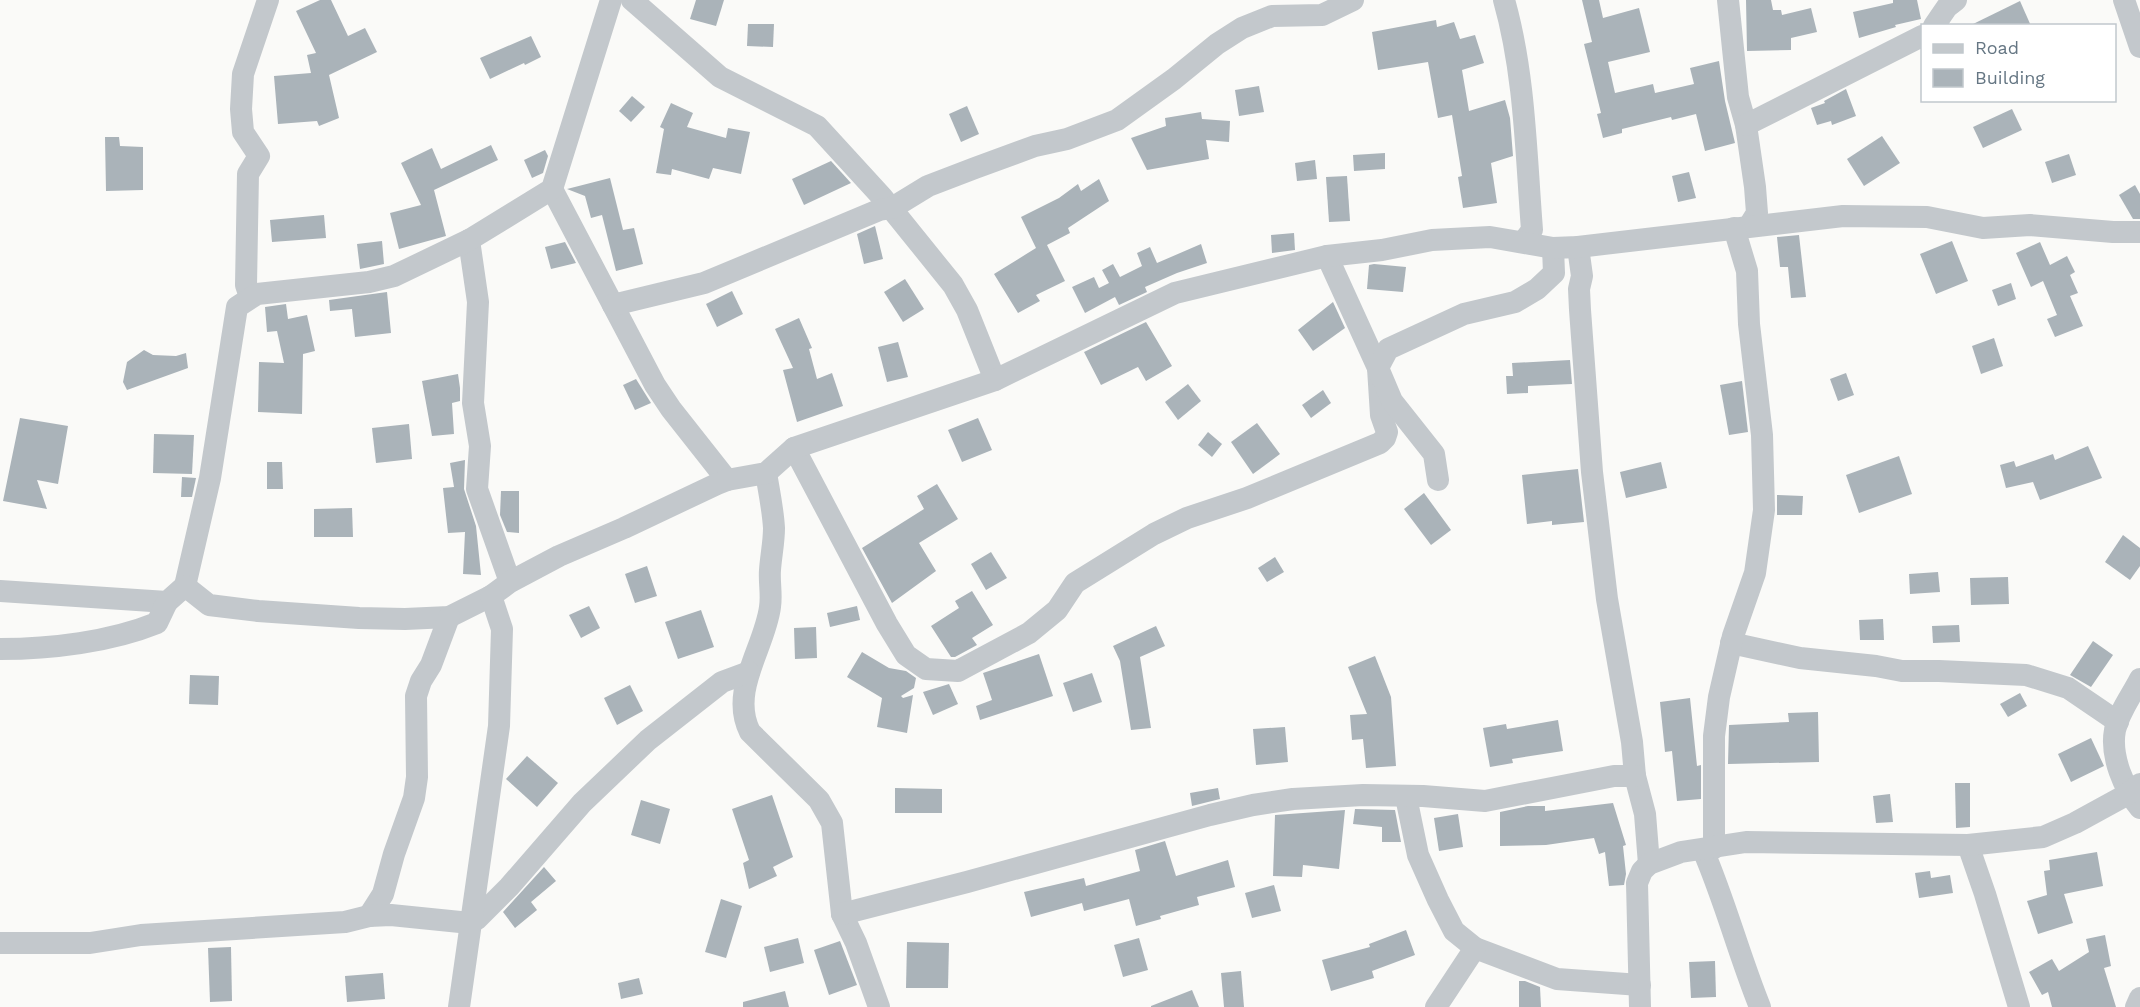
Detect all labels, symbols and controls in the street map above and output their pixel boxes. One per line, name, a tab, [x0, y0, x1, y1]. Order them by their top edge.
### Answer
legend	[1921, 24, 2116, 102]
text: Road	[1975, 37, 2019, 58]
text: Building	[1975, 67, 2045, 88]

